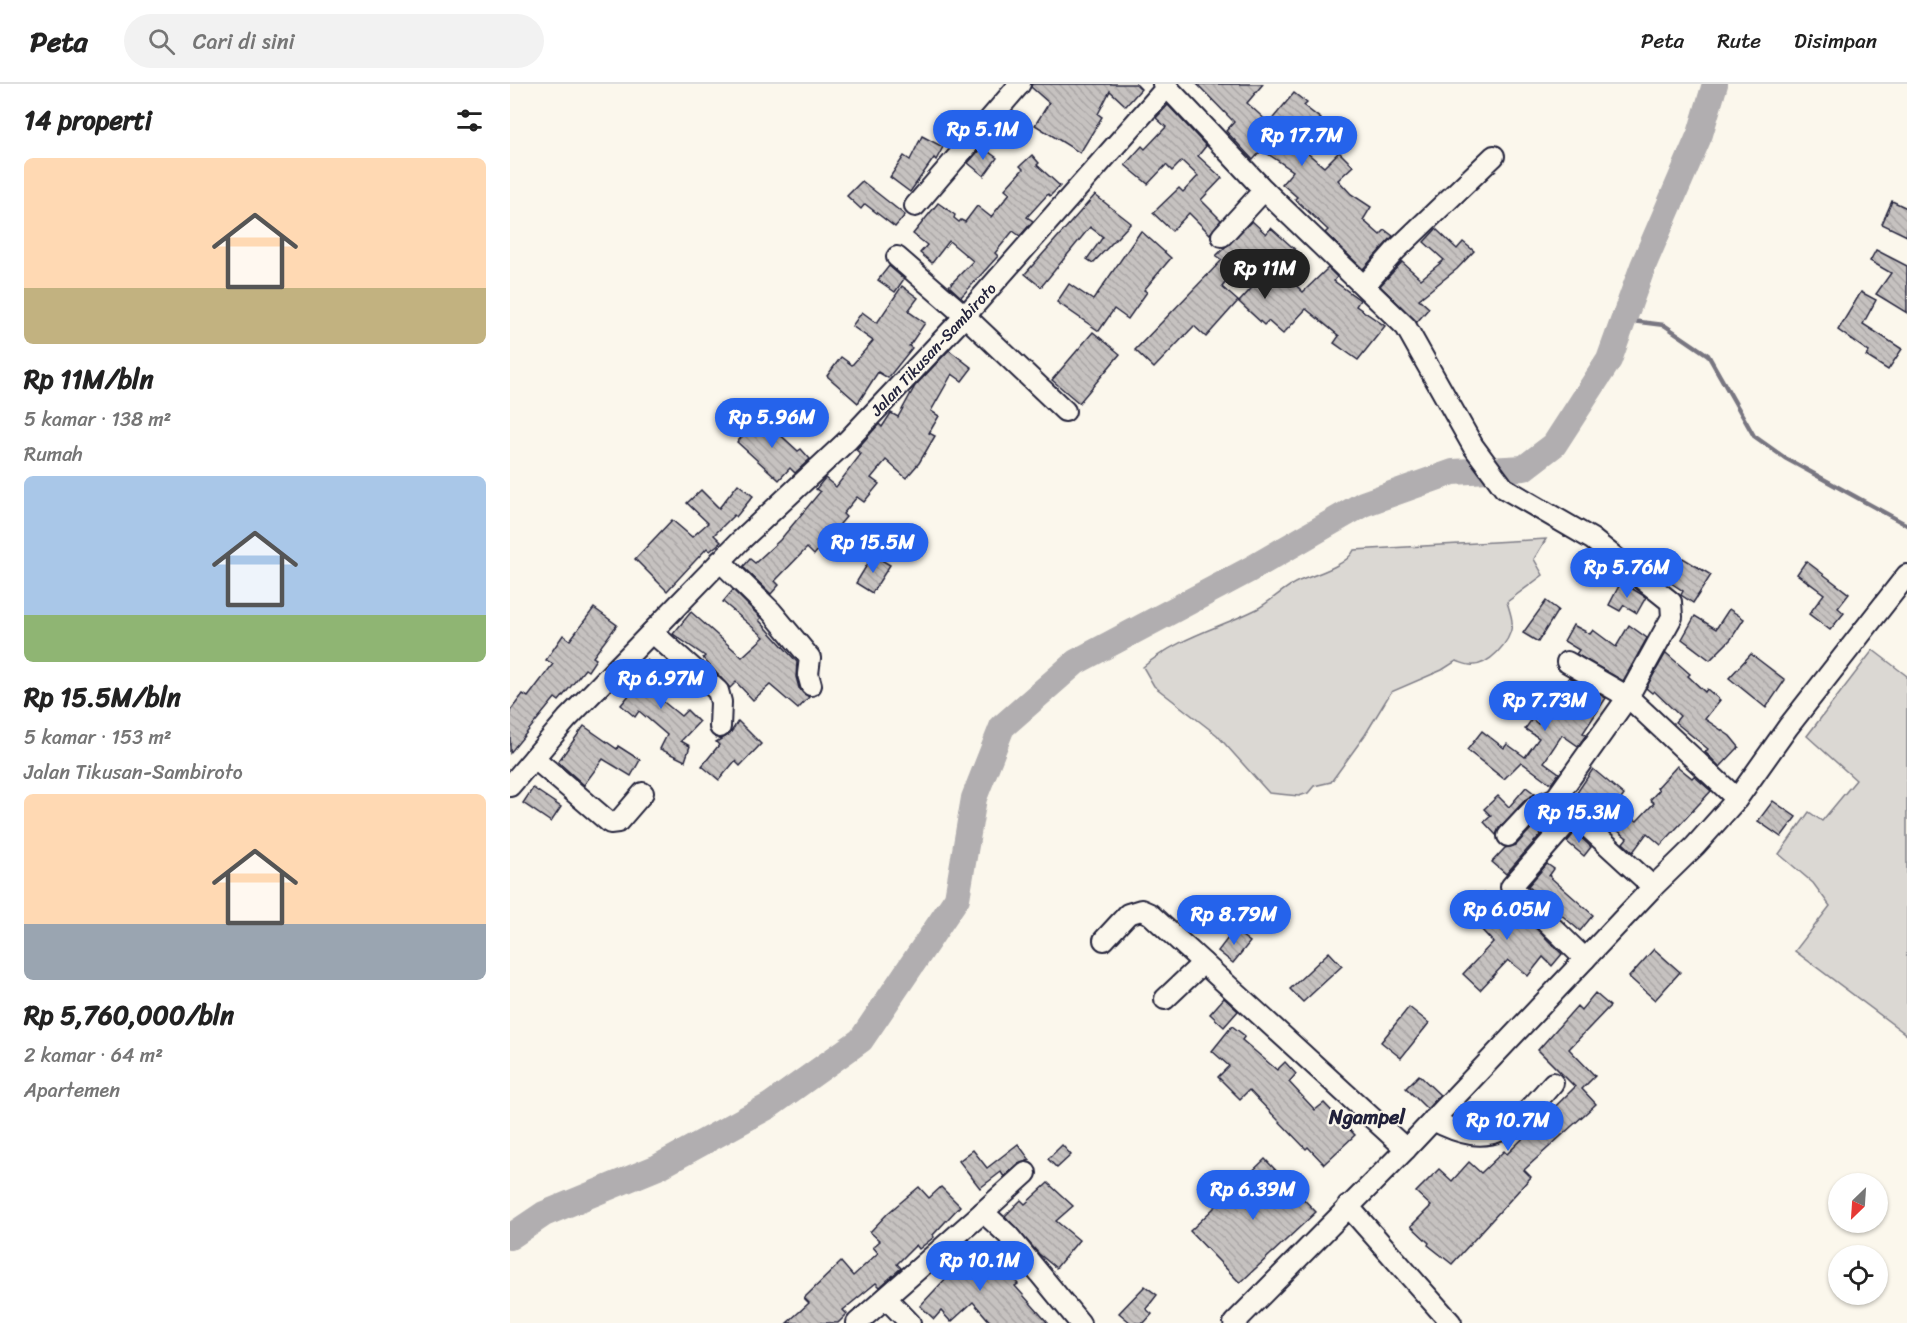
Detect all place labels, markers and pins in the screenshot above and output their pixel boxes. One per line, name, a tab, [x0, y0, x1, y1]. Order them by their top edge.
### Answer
pin: Rp 5.1M	[928, 110, 1038, 161]
pin: Rp 17.7M	[1240, 116, 1364, 167]
pin: Rp 11M	[1216, 249, 1314, 300]
pin: Rp 5.96M	[710, 398, 834, 449]
pin: Rp 15.5M	[811, 523, 935, 574]
pin: Rp 5.76M	[1565, 548, 1689, 599]
pin: Rp 6.97M	[599, 659, 723, 710]
pin: Rp 7.73M	[1483, 681, 1607, 732]
pin: Rp 15.3M	[1517, 793, 1641, 844]
pin: Rp 6.05M	[1445, 890, 1569, 941]
pin: Rp 8.79M	[1172, 895, 1296, 946]
pin: Rp 10.7M	[1446, 1101, 1570, 1152]
pin: Rp 6.39M	[1191, 1170, 1315, 1221]
pin: Rp 10.1M	[918, 1241, 1042, 1292]

